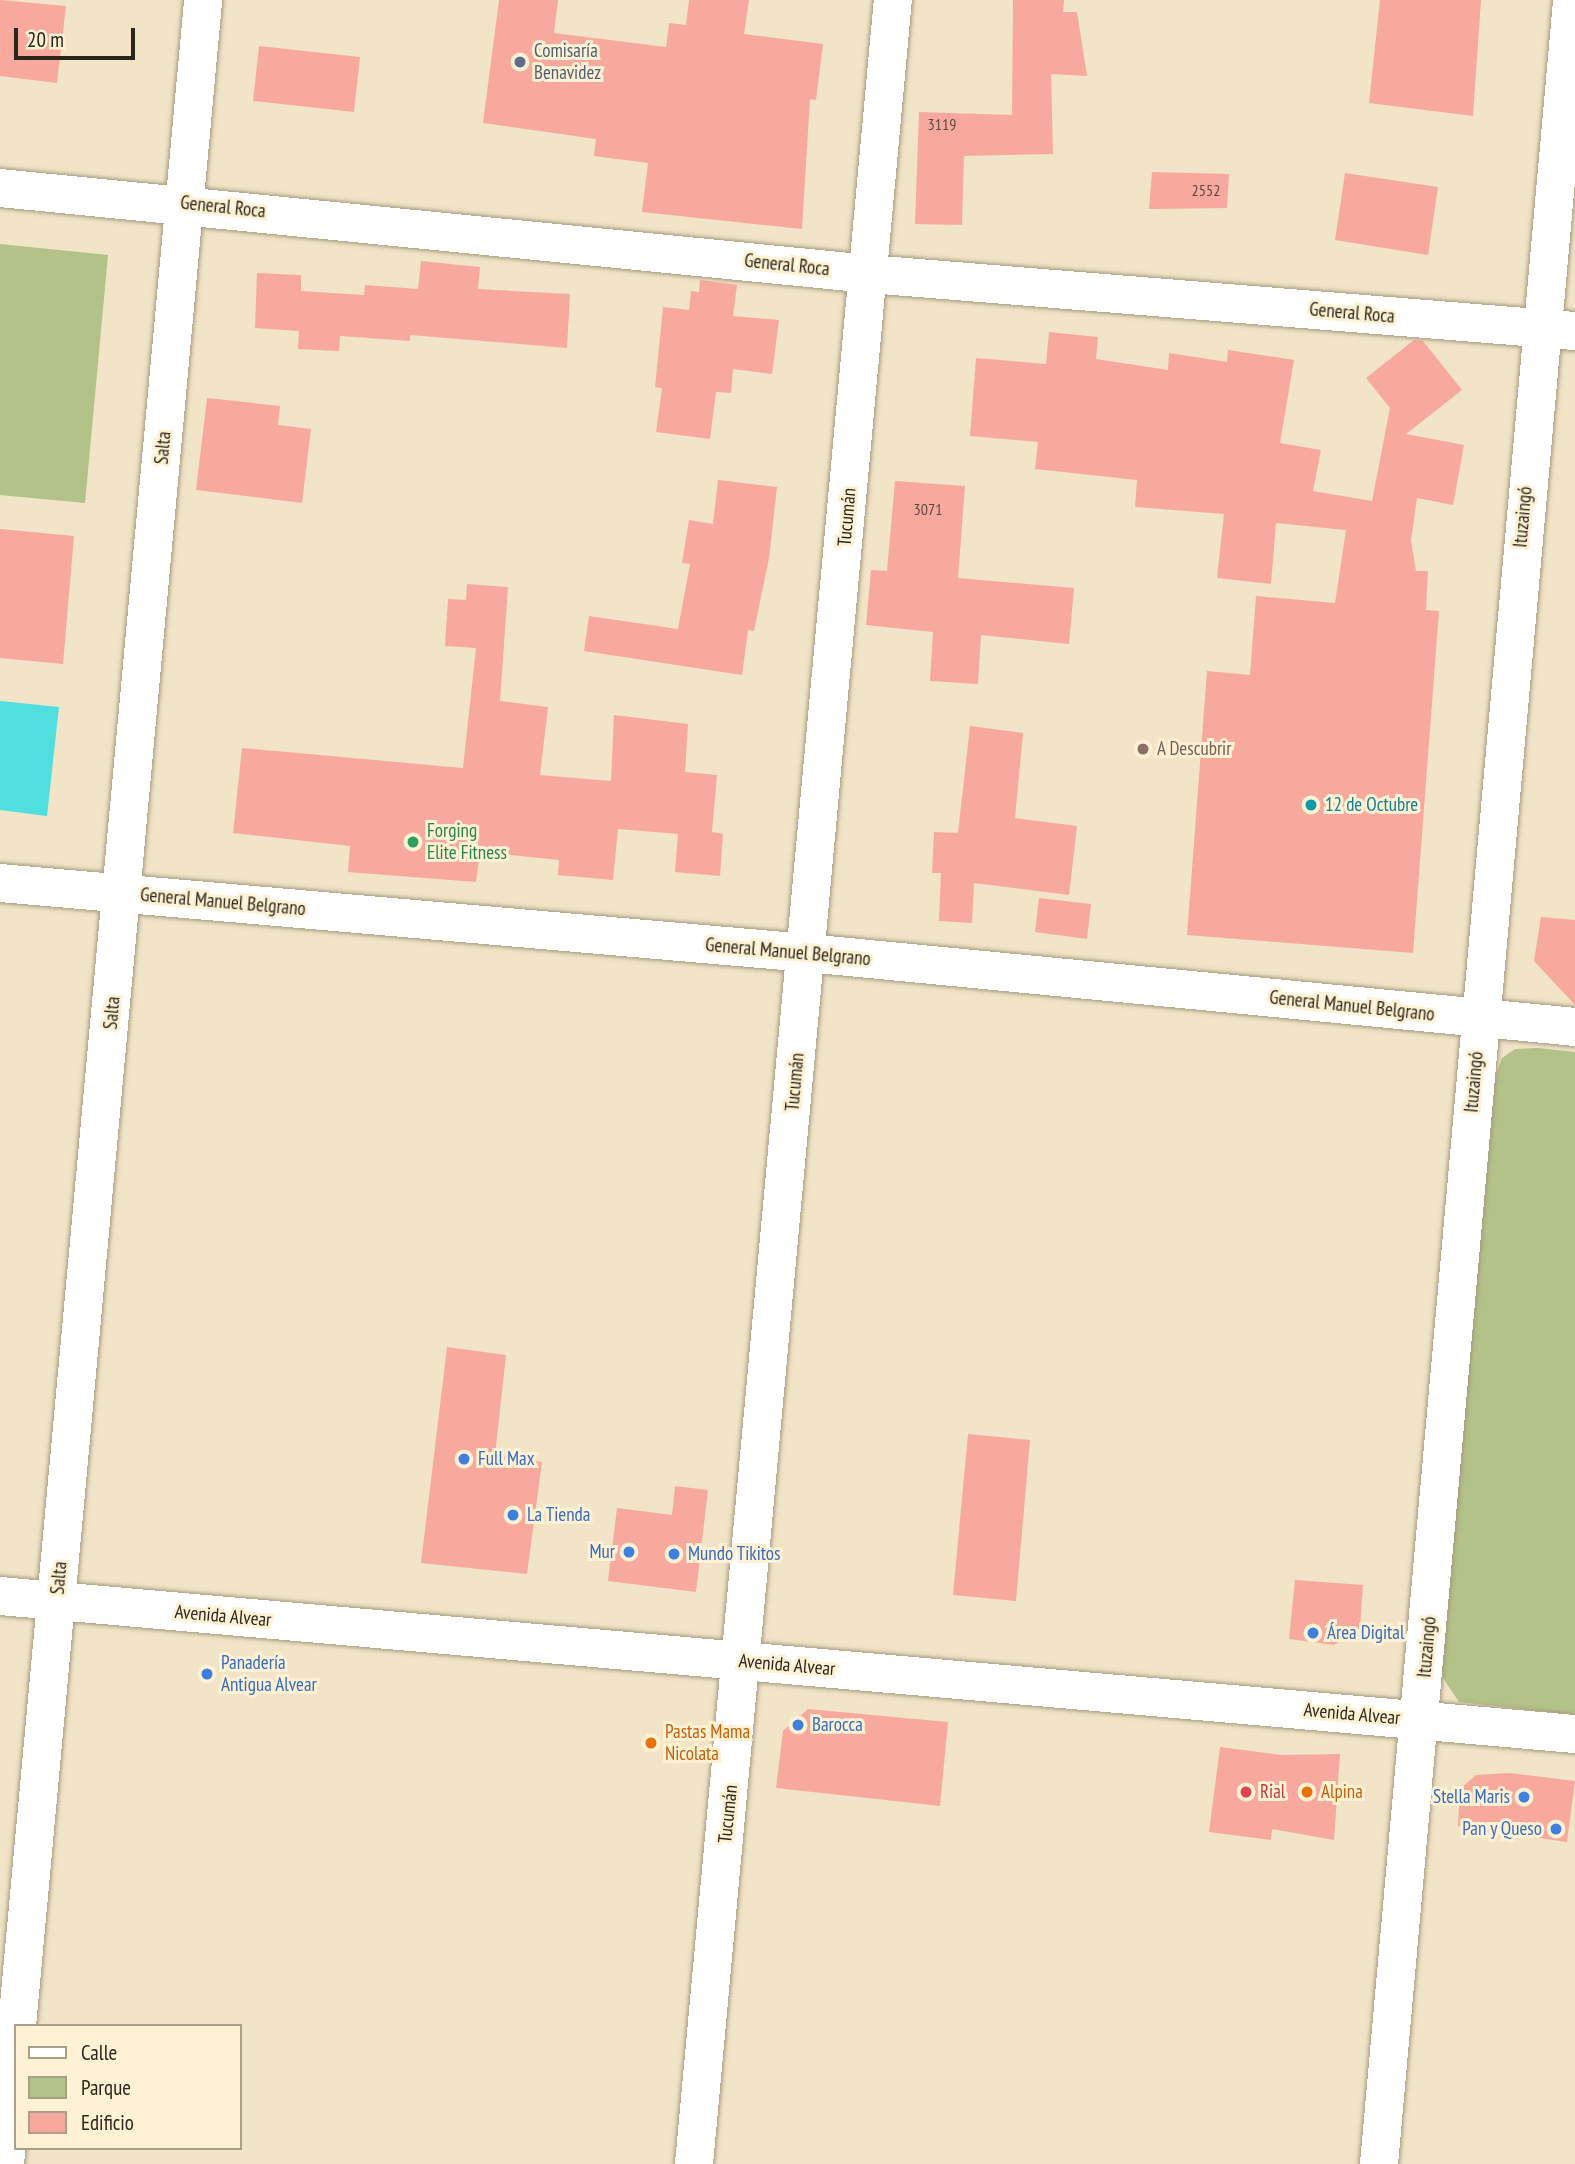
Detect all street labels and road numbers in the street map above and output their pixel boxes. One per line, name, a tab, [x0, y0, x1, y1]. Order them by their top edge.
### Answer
street label: General Roca	[179, 191, 267, 223]
street label: General Roca	[743, 249, 831, 281]
street label: General Roca	[1308, 298, 1396, 328]
street label: Salta	[150, 431, 176, 465]
street label: Ituzaingó	[1509, 486, 1537, 548]
street label: Tucumán	[833, 487, 861, 547]
street label: General Manuel Belgrano	[139, 883, 307, 921]
street label: General Manuel Belgrano	[704, 933, 872, 971]
street label: General Manuel Belgrano	[1268, 986, 1436, 1026]
street label: Salta	[99, 996, 125, 1030]
street label: Ituzaingó	[1460, 1051, 1488, 1113]
street label: Tucumán	[781, 1052, 809, 1112]
street label: Salta	[46, 1561, 72, 1595]
street label: Avenida Alvear	[174, 1600, 272, 1632]
street label: Ituzaingó	[1413, 1616, 1441, 1678]
street label: Avenida Alvear	[738, 1649, 836, 1681]
street label: Avenida Alvear	[1303, 1698, 1401, 1730]
street label: Tucumán	[714, 1784, 742, 1844]

